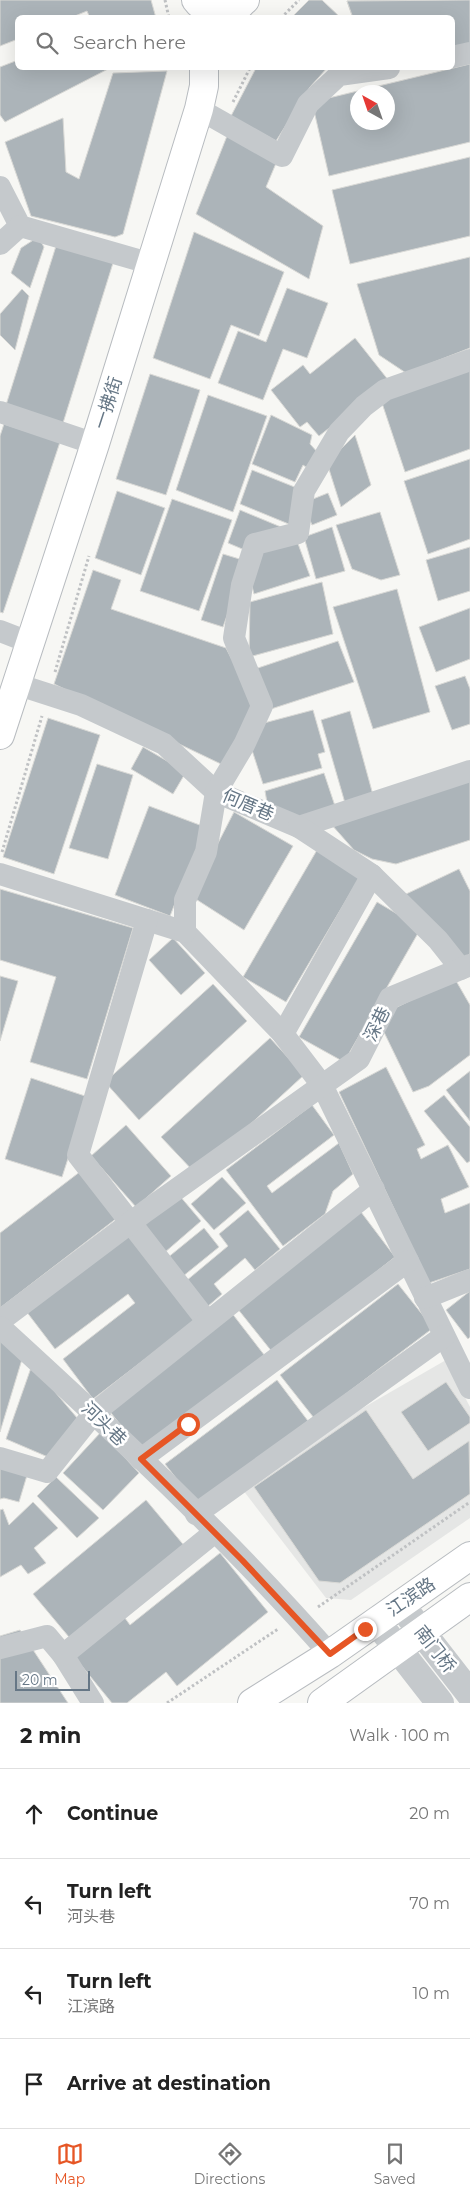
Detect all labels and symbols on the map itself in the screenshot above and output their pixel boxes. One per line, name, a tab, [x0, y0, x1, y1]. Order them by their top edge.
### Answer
north arrow	[350, 85, 395, 130]
street label: 一拂街	[89, 374, 127, 432]
street label: 何厝巷	[219, 784, 277, 826]
street label: 深巷	[359, 1003, 395, 1045]
street label: 河头巷	[77, 1397, 131, 1451]
route start	[177, 1413, 200, 1436]
street label: 江滨路	[382, 1573, 440, 1621]
route end	[354, 1618, 377, 1641]
street label: 南门桥	[410, 1621, 460, 1677]
scale bar	[15, 1668, 90, 1691]

